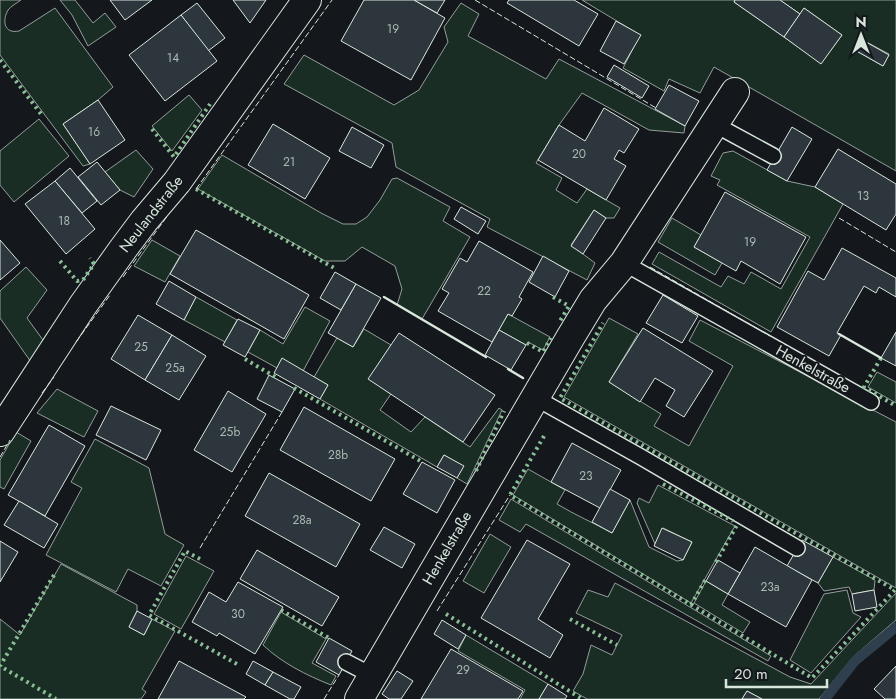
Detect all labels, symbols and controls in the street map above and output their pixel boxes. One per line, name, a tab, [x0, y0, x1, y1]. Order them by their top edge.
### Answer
north arrow	[836, 10, 886, 60]
text: N	[855, 12, 867, 32]
house number: 19	[387, 20, 399, 38]
house number: 14	[167, 49, 179, 67]
house number: 16	[88, 123, 100, 141]
house number: 20	[572, 145, 586, 163]
house number: 21	[283, 153, 295, 171]
street label: Neulandstraße	[114, 171, 188, 257]
house number: 13	[857, 187, 869, 205]
house number: 18	[58, 212, 70, 230]
house number: 19	[744, 233, 756, 251]
house number: 22	[477, 282, 491, 300]
house number: 25	[134, 338, 148, 356]
street label: Henkelstraße	[772, 339, 854, 399]
house number: 25a	[165, 359, 185, 377]
house number: 25b	[220, 423, 240, 441]
house number: 28b	[328, 446, 348, 464]
house number: 23	[579, 467, 593, 485]
street label: Henkelstraße	[417, 507, 477, 589]
house number: 28a	[292, 511, 312, 529]
house number: 23a	[760, 578, 780, 596]
house number: 30	[231, 605, 245, 623]
scale bar	[726, 656, 827, 688]
house number: 29	[456, 661, 470, 679]
text: 20 m	[734, 663, 768, 685]

